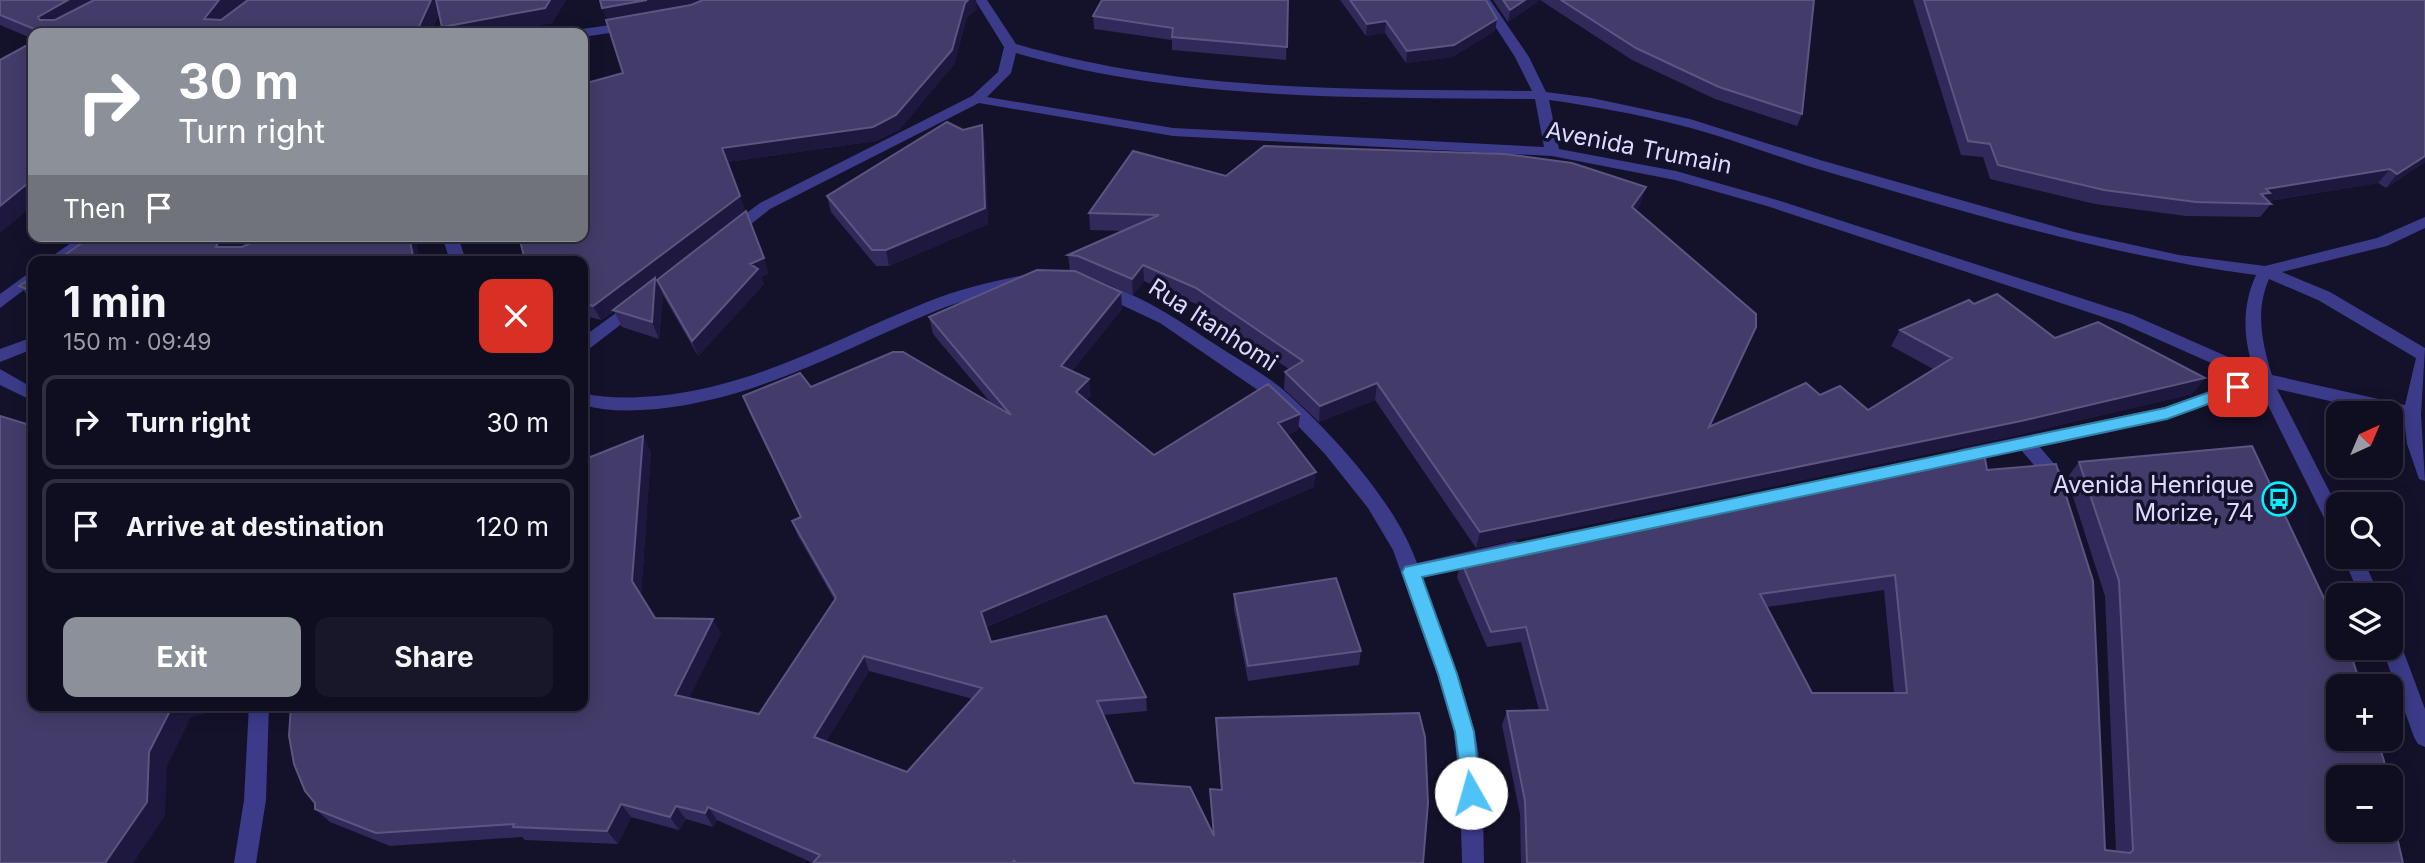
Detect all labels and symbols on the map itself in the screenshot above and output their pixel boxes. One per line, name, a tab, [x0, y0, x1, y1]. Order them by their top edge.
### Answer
street label: Avenida Trumain	[1544, 115, 1734, 180]
street label: Rua Itanhomi	[1143, 272, 1283, 377]
pin	[2208, 357, 2268, 417]
north arrow	[2326, 401, 2403, 478]
place label: Avenida Henrique Morize, 74	[2053, 470, 2254, 527]
bus stop icon: Avenida Henrique Morize, 74	[2260, 480, 2298, 518]
position arrow	[1434, 756, 1508, 830]

